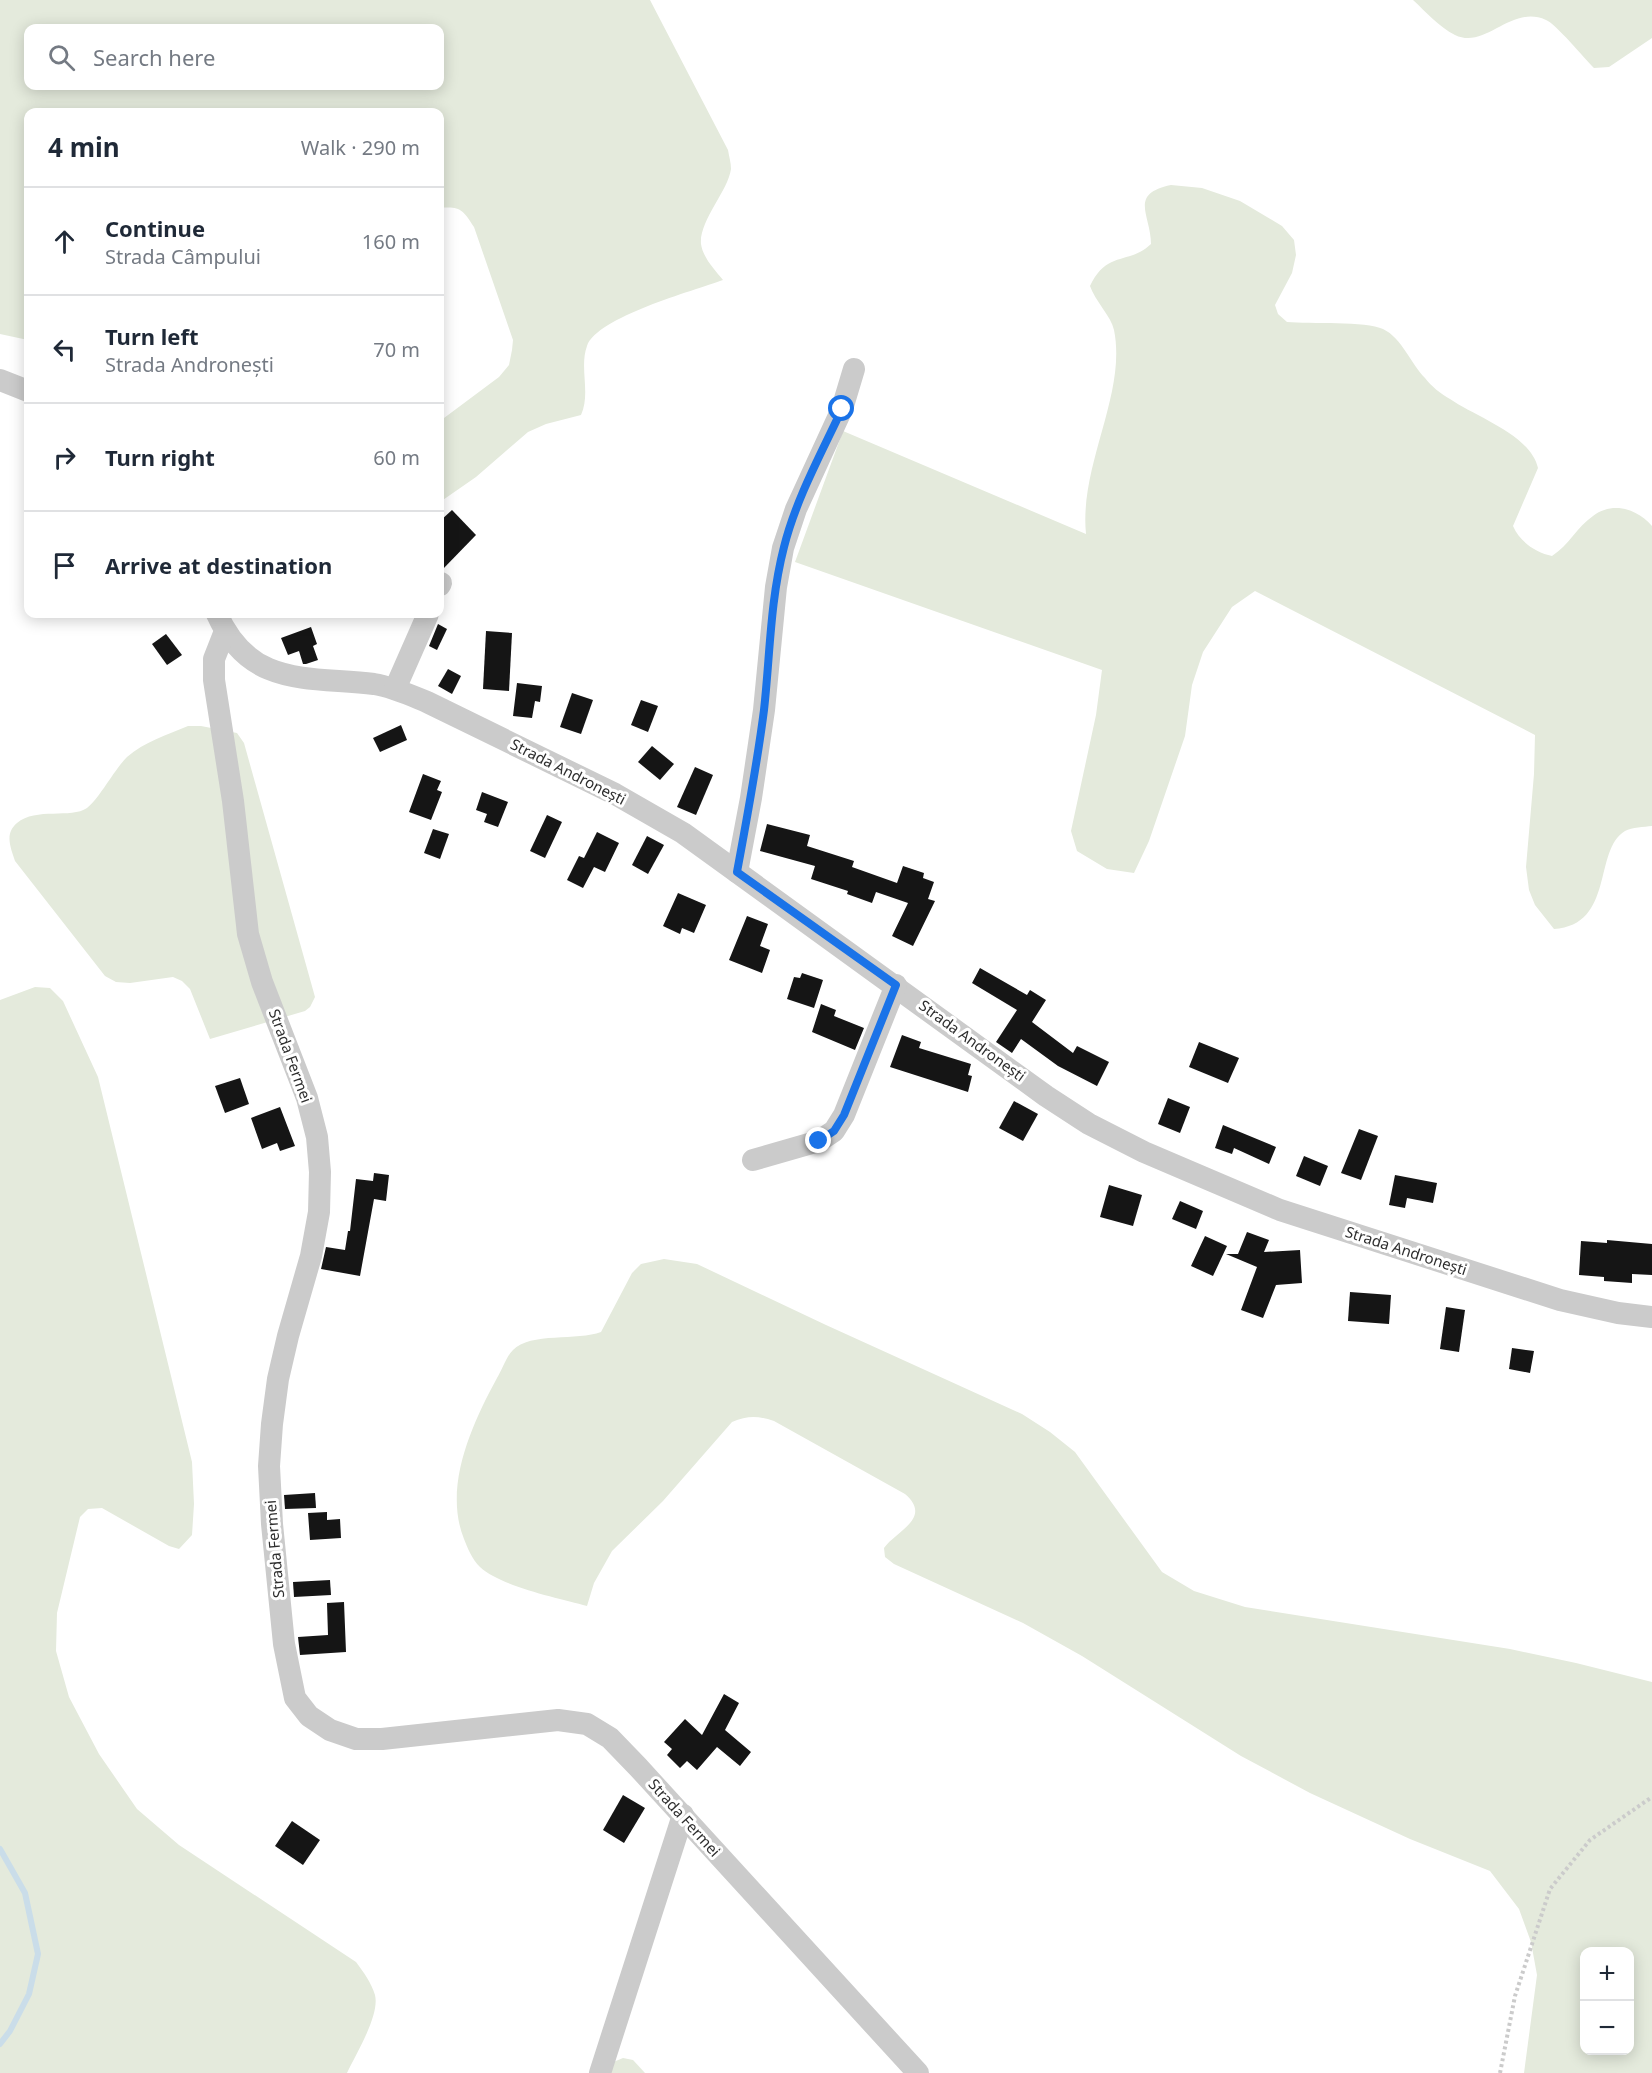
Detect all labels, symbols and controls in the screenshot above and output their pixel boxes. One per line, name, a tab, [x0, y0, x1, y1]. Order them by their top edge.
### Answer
search box	[24, 24, 444, 90]
icon: search	[45, 41, 78, 74]
text: Search here	[93, 42, 215, 72]
text: 4 min	[48, 129, 120, 165]
text: Walk · 290 m	[301, 134, 420, 161]
text: Continue	[105, 213, 205, 243]
icon: ahead	[48, 225, 81, 258]
text: 160 m	[362, 228, 420, 255]
text: Strada Câmpului	[105, 243, 261, 270]
text: Turn left	[105, 321, 199, 351]
icon: left	[48, 333, 81, 366]
text: 70 m	[373, 336, 420, 363]
text: Strada Andronești	[105, 351, 274, 378]
route start	[828, 395, 854, 421]
icon: right	[48, 441, 81, 474]
text: Turn right	[105, 442, 215, 472]
text: 60 m	[373, 444, 420, 471]
icon: arrive	[48, 549, 81, 582]
text: Arrive at destination	[105, 550, 332, 580]
street label: Strada Andronești	[507, 733, 629, 809]
street label: Strada Andronești	[915, 995, 1030, 1086]
street label: Strada Fermei	[265, 1006, 317, 1105]
route end	[805, 1127, 831, 1153]
street label: Strada Andronești	[1343, 1221, 1470, 1279]
street label: Strada Fermei	[260, 1499, 288, 1599]
street label: Strada Fermei	[644, 1774, 725, 1861]
map controls	[1580, 1947, 1634, 2055]
button: +	[1580, 1947, 1634, 2001]
button: −	[1580, 2001, 1634, 2055]

